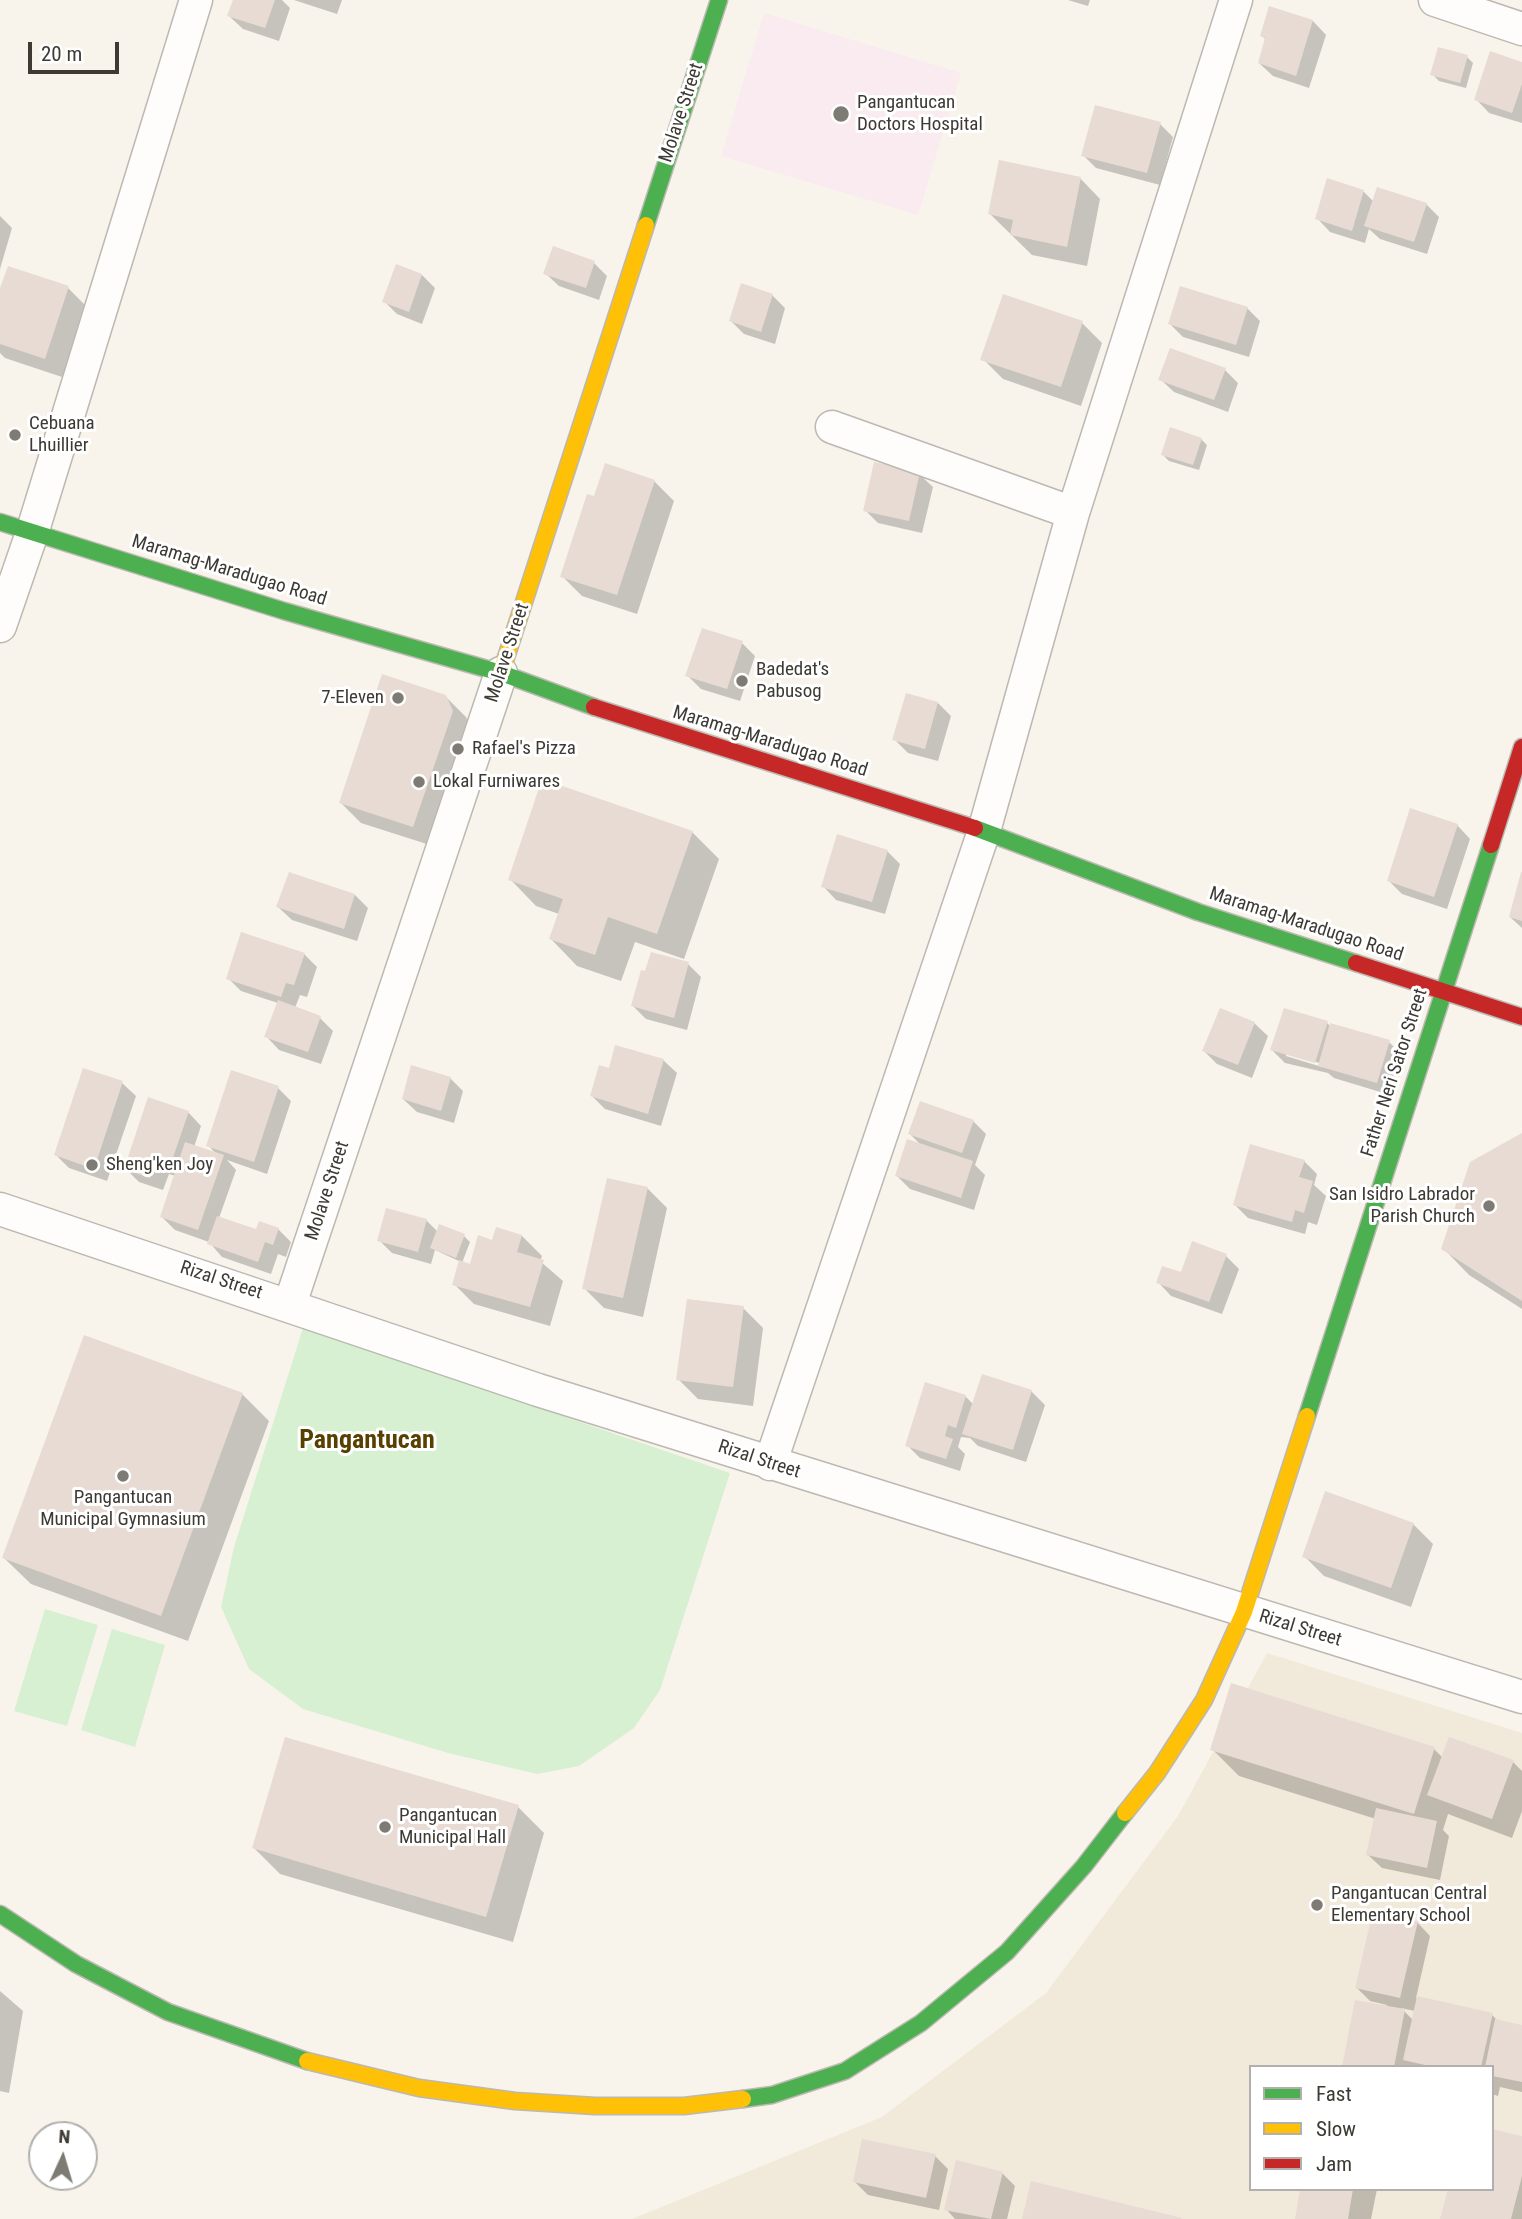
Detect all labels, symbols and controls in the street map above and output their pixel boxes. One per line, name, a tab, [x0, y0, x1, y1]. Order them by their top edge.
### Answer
scale bar	[32, 28, 122, 72]
text: 20 m	[41, 42, 82, 66]
street label: Molave Street	[655, 60, 709, 166]
place label: Pangantucan Doctors Hospital	[857, 92, 983, 136]
marker: Pangantucan Doctors Hospital	[831, 104, 851, 124]
place label: Cebuana Lhuillier	[29, 413, 95, 457]
marker: Cebuana Lhuillier	[7, 427, 23, 443]
street label: Maramag-Maradugao Road	[129, 530, 329, 612]
street label: Molave Street	[481, 600, 535, 706]
place label: Badedat's Pabusog	[756, 659, 829, 703]
marker: Badedat's Pabusog	[734, 673, 750, 689]
place label: 7-Eleven	[321, 687, 384, 709]
marker: 7-Eleven	[390, 690, 406, 706]
street label: Maramag-Maradugao Road	[670, 701, 870, 783]
place label: Rafael's Pizza	[472, 738, 576, 760]
marker: Rafael's Pizza	[450, 741, 466, 757]
place label: Lokal Furniwares	[433, 771, 560, 793]
marker: Lokal Furniwares	[411, 774, 427, 790]
street label: Maramag-Maradugao Road	[1206, 883, 1406, 967]
street label: Father Neri Sator Street	[1357, 986, 1433, 1160]
street label: Molave Street	[301, 1138, 355, 1244]
place label: Sheng'ken Joy	[106, 1154, 213, 1176]
marker: Sheng'ken Joy	[84, 1157, 100, 1173]
place label: San Isidro Labrador Parish Church	[1329, 1184, 1475, 1228]
marker: San Isidro Labrador Parish Church	[1481, 1198, 1497, 1214]
street label: Rizal Street	[177, 1257, 265, 1305]
district label: Pangantucan	[299, 1425, 435, 1457]
street label: Rizal Street	[715, 1436, 803, 1484]
marker: Pangantucan Municipal Gymnasium	[115, 1468, 131, 1484]
place label: Pangantucan Municipal Gymnasium	[40, 1487, 206, 1531]
street label: Rizal Street	[1256, 1606, 1344, 1652]
place label: Pangantucan Municipal Hall	[399, 1805, 506, 1849]
marker: Pangantucan Municipal Hall	[377, 1819, 393, 1835]
place label: Pangantucan Central Elementary School	[1331, 1883, 1487, 1927]
marker: Pangantucan Central Elementary School	[1309, 1897, 1325, 1913]
legend	[1249, 2065, 1494, 2191]
text: Fast	[1316, 2082, 1352, 2106]
text: Slow	[1316, 2117, 1356, 2141]
north arrow	[28, 2121, 98, 2191]
text: N	[58, 2125, 71, 2148]
text: Jam	[1316, 2152, 1352, 2176]

